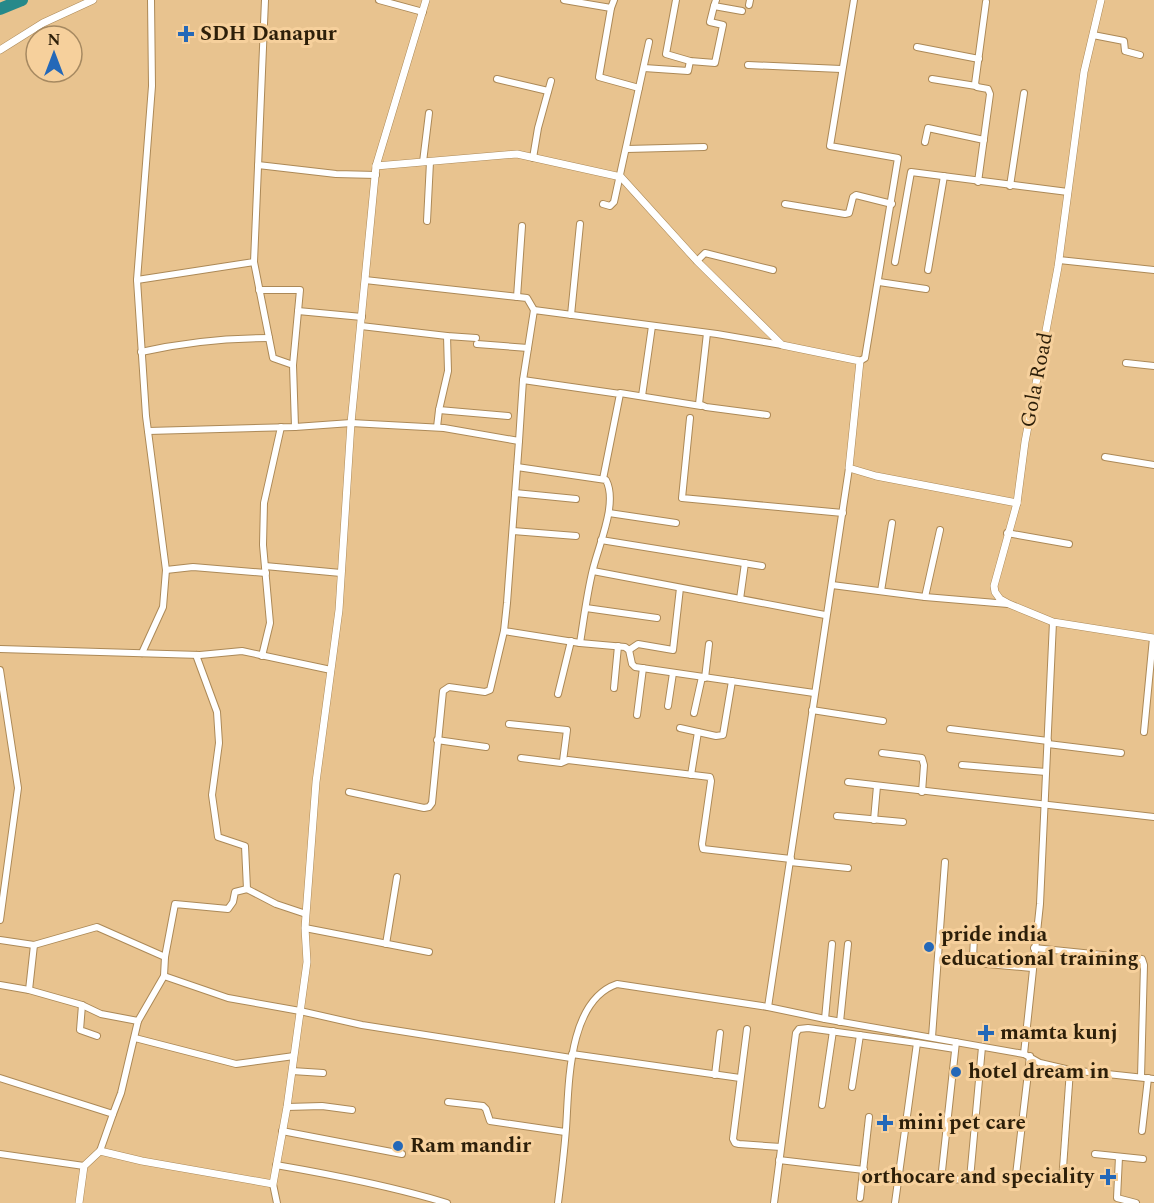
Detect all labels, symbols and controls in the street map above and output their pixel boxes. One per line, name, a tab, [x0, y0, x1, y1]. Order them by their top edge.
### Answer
place label: SDH Danapur	[200, 18, 337, 50]
north arrow	[24, 24, 84, 84]
marker: SDH Danapur	[177, 25, 195, 43]
text: N	[47, 28, 61, 52]
street label: Gola Road	[1012, 330, 1062, 430]
place label: pride india educational training	[941, 919, 1139, 975]
marker: pride india educational training	[922, 940, 936, 954]
place label: mamta kunj	[1000, 1017, 1118, 1049]
marker: mamta kunj	[977, 1024, 995, 1042]
place label: hotel dream in	[968, 1056, 1110, 1088]
marker: hotel dream in	[949, 1065, 963, 1079]
place label: mini pet care	[898, 1107, 1026, 1139]
marker: mini pet care	[876, 1114, 894, 1132]
place label: Ram mandir	[410, 1130, 531, 1162]
marker: Ram mandir	[391, 1139, 405, 1153]
place label: orthocare and speciality	[861, 1161, 1095, 1193]
marker: orthocare and speciality	[1099, 1168, 1117, 1186]

